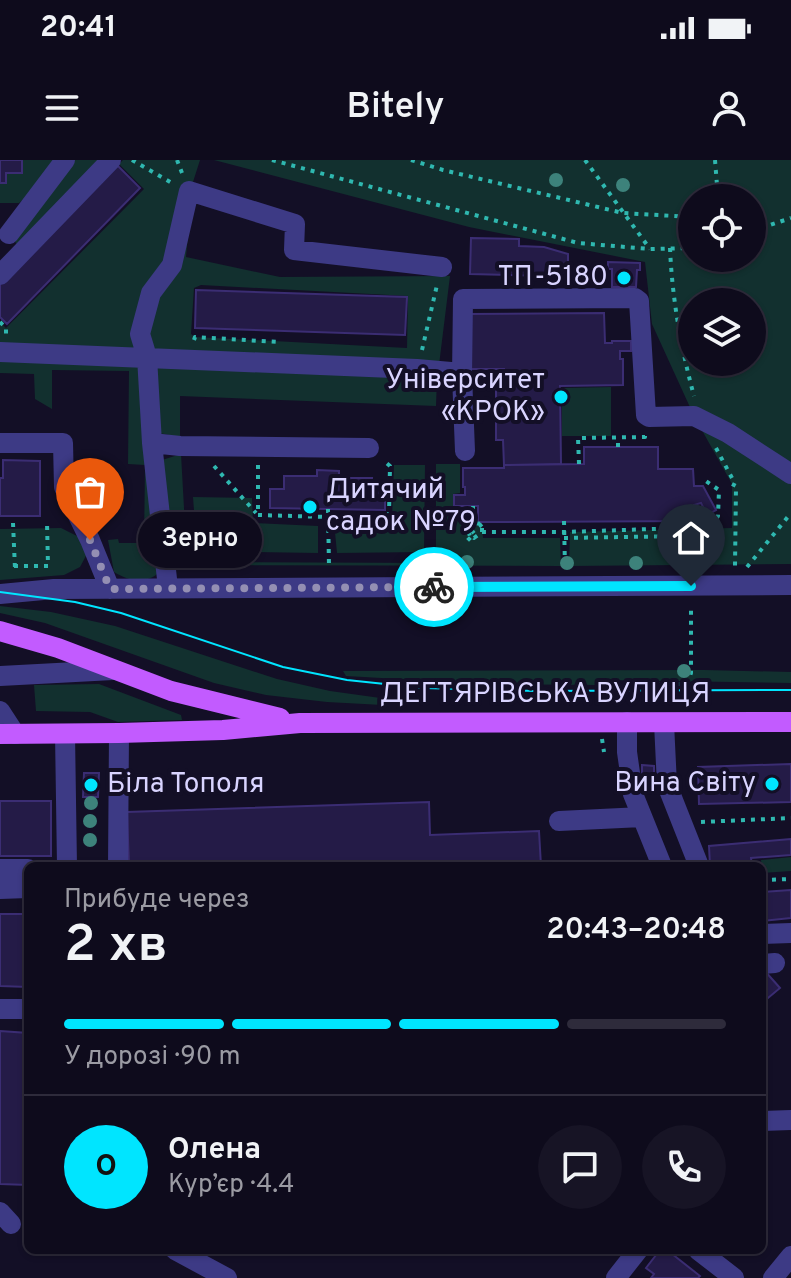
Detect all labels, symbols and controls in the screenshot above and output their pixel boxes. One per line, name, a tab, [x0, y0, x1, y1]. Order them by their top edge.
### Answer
text: 20:41	[40, 10, 117, 47]
text: Bitely	[347, 85, 444, 131]
icon: menu	[40, 86, 84, 130]
icon: person	[707, 86, 751, 130]
map controls	[678, 184, 766, 376]
button: locate	[678, 184, 766, 272]
place label: ТП-5180	[497, 260, 608, 296]
marker: ТП-5180	[615, 269, 633, 287]
button: layers	[678, 288, 766, 376]
place label: Університет «КРОК»	[386, 363, 545, 431]
marker: Університет «КРОК»	[552, 388, 570, 406]
pin	[56, 458, 124, 540]
icon: bag	[68, 470, 112, 514]
place label: Дитячий садок №79	[326, 473, 476, 541]
marker: Дитячий садок №79	[301, 498, 319, 516]
pin	[657, 504, 725, 586]
callout: Зерно	[138, 512, 262, 568]
icon: home	[669, 516, 713, 560]
text: Зерно	[162, 523, 238, 556]
courier	[394, 547, 474, 627]
icon: bike	[412, 565, 456, 609]
street label: ДЕГТЯРІВСЬКА ВУЛИЦЯ	[380, 677, 710, 713]
place label: Вина Світу	[614, 766, 756, 802]
place label: Біла Тополя	[107, 767, 264, 803]
marker: Вина Світу	[763, 775, 781, 793]
marker: Біла Тополя	[82, 776, 100, 794]
text: Прибуде через	[64, 884, 250, 917]
text: 20:43–20:48	[546, 912, 726, 949]
text: 2 хв	[64, 914, 168, 980]
text: У дорозі · 90 m	[64, 1041, 240, 1074]
button: chat	[538, 1125, 622, 1209]
button: phone	[642, 1125, 726, 1209]
text: Олена	[168, 1132, 261, 1169]
text: О	[95, 1149, 117, 1186]
text: Кур’єр · 4.4	[168, 1169, 294, 1202]

